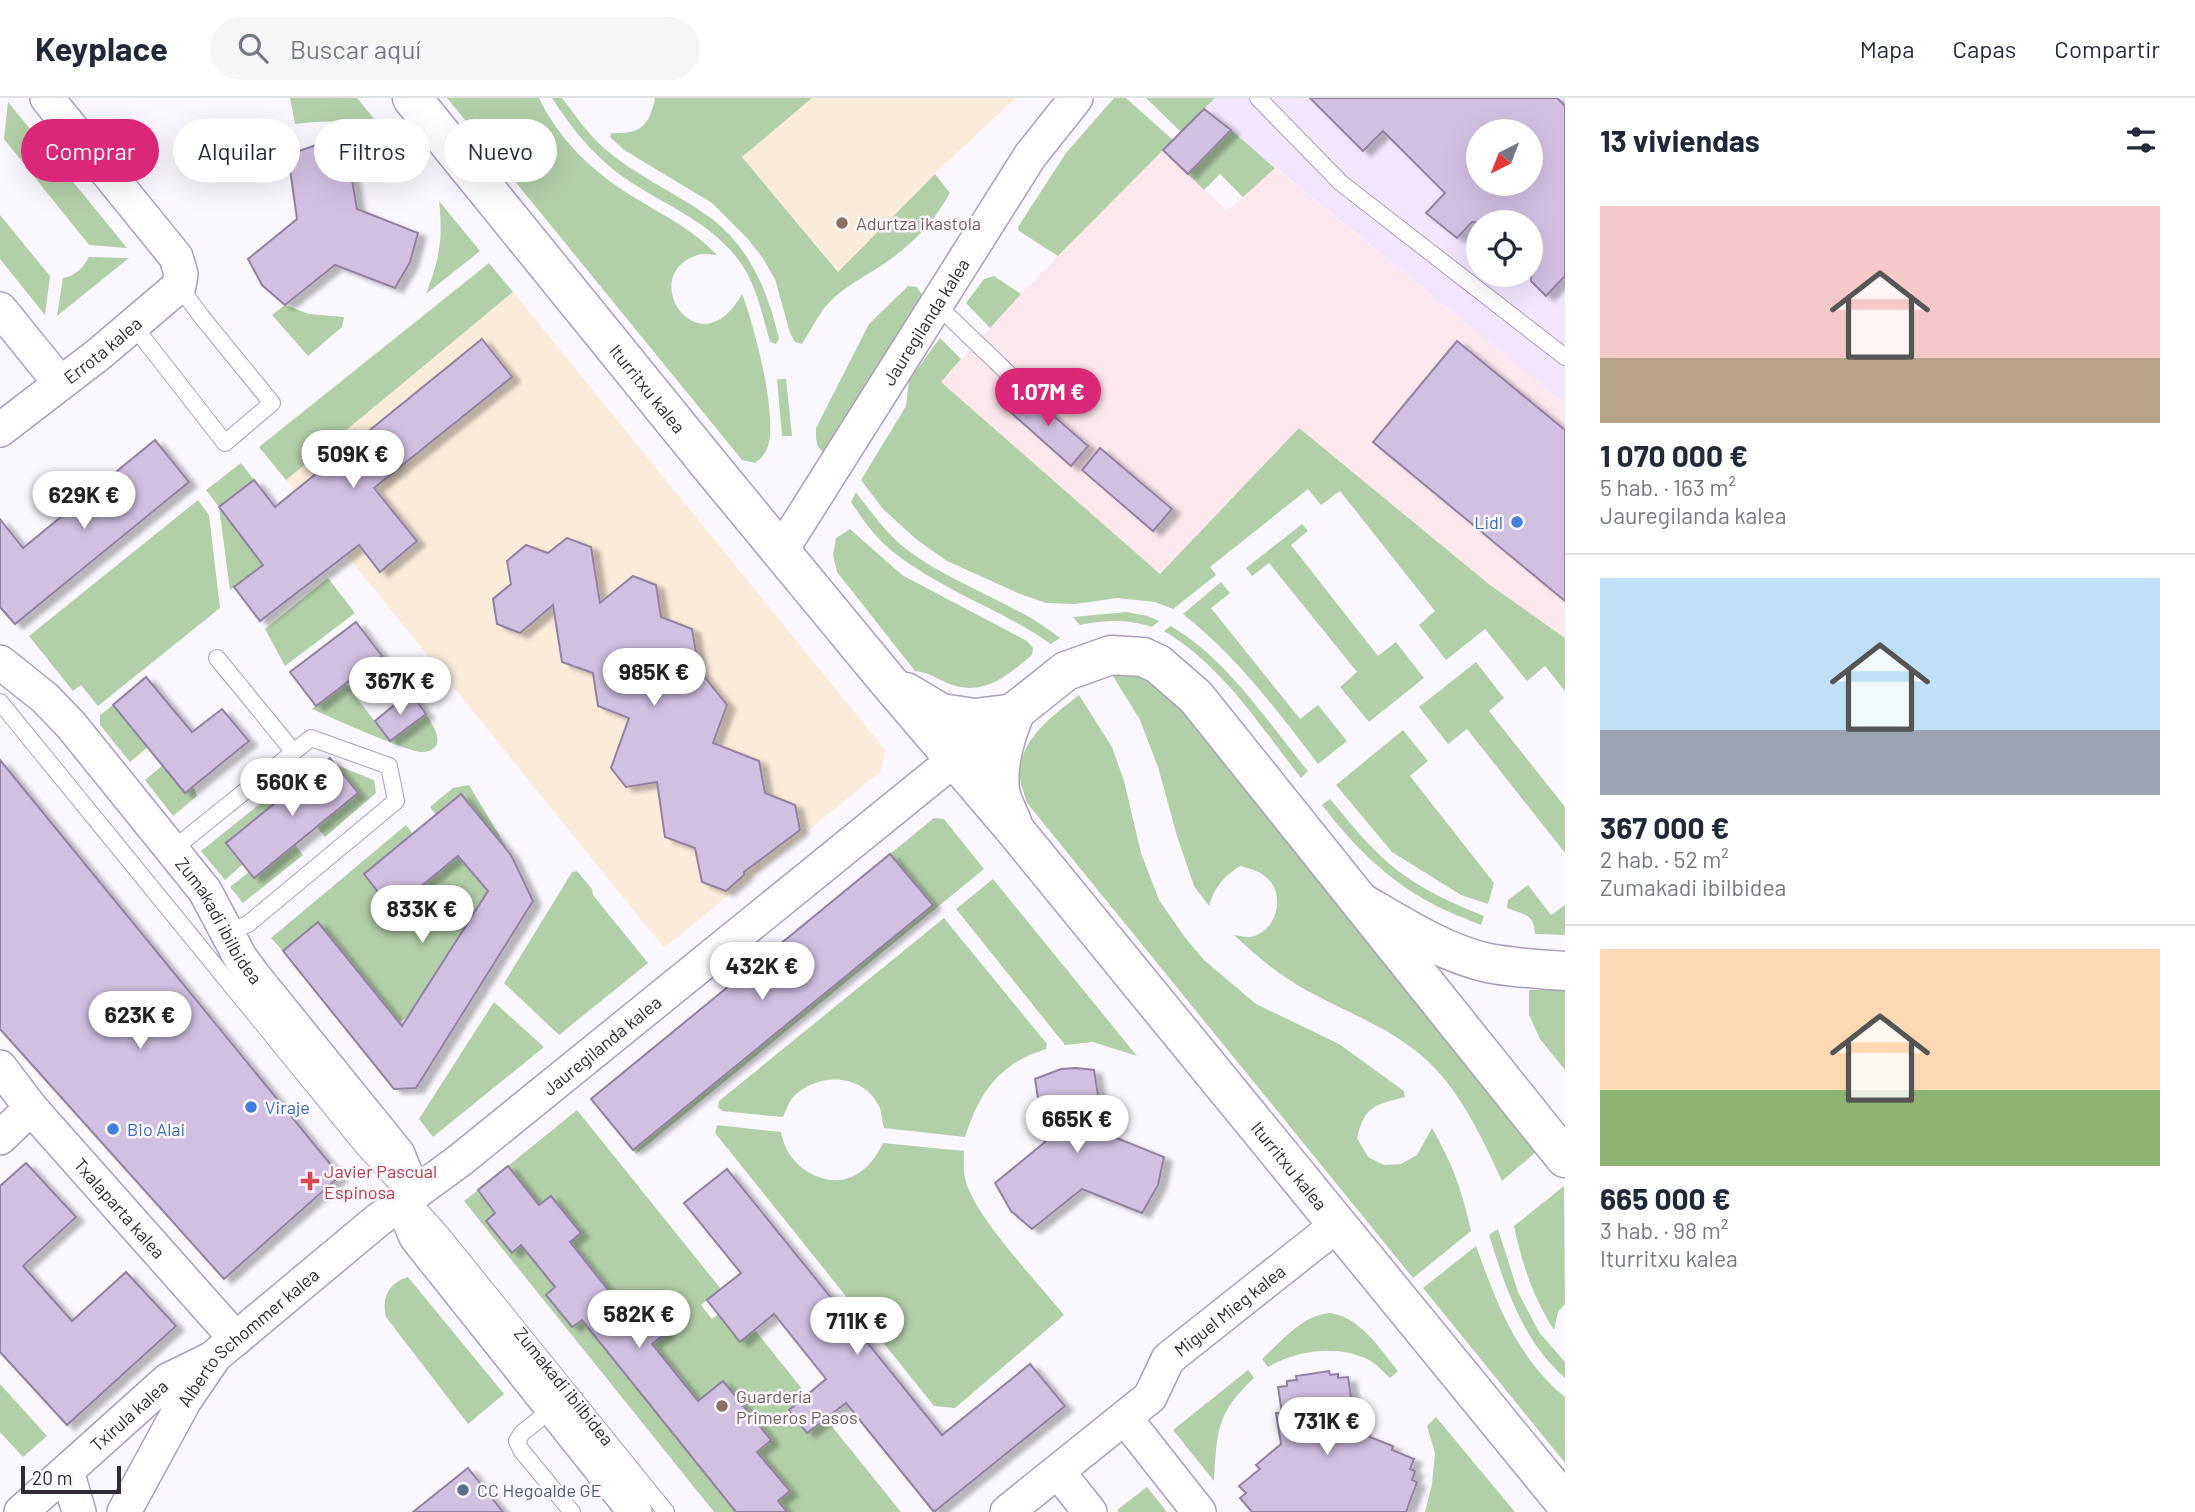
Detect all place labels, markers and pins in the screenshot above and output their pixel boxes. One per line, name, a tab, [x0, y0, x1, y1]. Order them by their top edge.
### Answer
place label: Adurtza ikastola	[856, 212, 981, 234]
marker: Adurtza ikastola	[834, 215, 850, 231]
pin: 1.07M €	[983, 368, 1113, 428]
pin: 509K €	[296, 430, 410, 490]
pin: 629K €	[27, 472, 141, 531]
place label: Lidl	[1474, 511, 1503, 533]
marker: Lidl	[1509, 514, 1525, 530]
pin: 985K €	[597, 648, 711, 708]
pin: 367K €	[343, 658, 457, 717]
pin: 560K €	[235, 758, 349, 818]
pin: 833K €	[365, 886, 479, 945]
pin: 432K €	[705, 942, 819, 1002]
pin: 623K €	[83, 992, 197, 1051]
place label: Viraje	[265, 1096, 310, 1118]
pin: 665K €	[1020, 1096, 1134, 1155]
marker: Viraje	[243, 1099, 259, 1115]
place label: Bio Alai	[127, 1118, 185, 1140]
marker: Bio Alai	[105, 1121, 121, 1137]
place label: Javier Pascual Espinosa	[324, 1160, 437, 1203]
marker: Javier Pascual Espinosa	[302, 1173, 318, 1189]
pin: 582K €	[582, 1290, 696, 1350]
pin: 711K €	[800, 1298, 914, 1357]
place label: Guardería Primeros Pasos	[736, 1385, 858, 1428]
marker: Guardería Primeros Pasos	[714, 1398, 730, 1414]
pin: 731K €	[1270, 1398, 1384, 1457]
place label: CC Hegoalde GE	[477, 1479, 602, 1501]
marker: CC Hegoalde GE	[455, 1482, 471, 1498]

